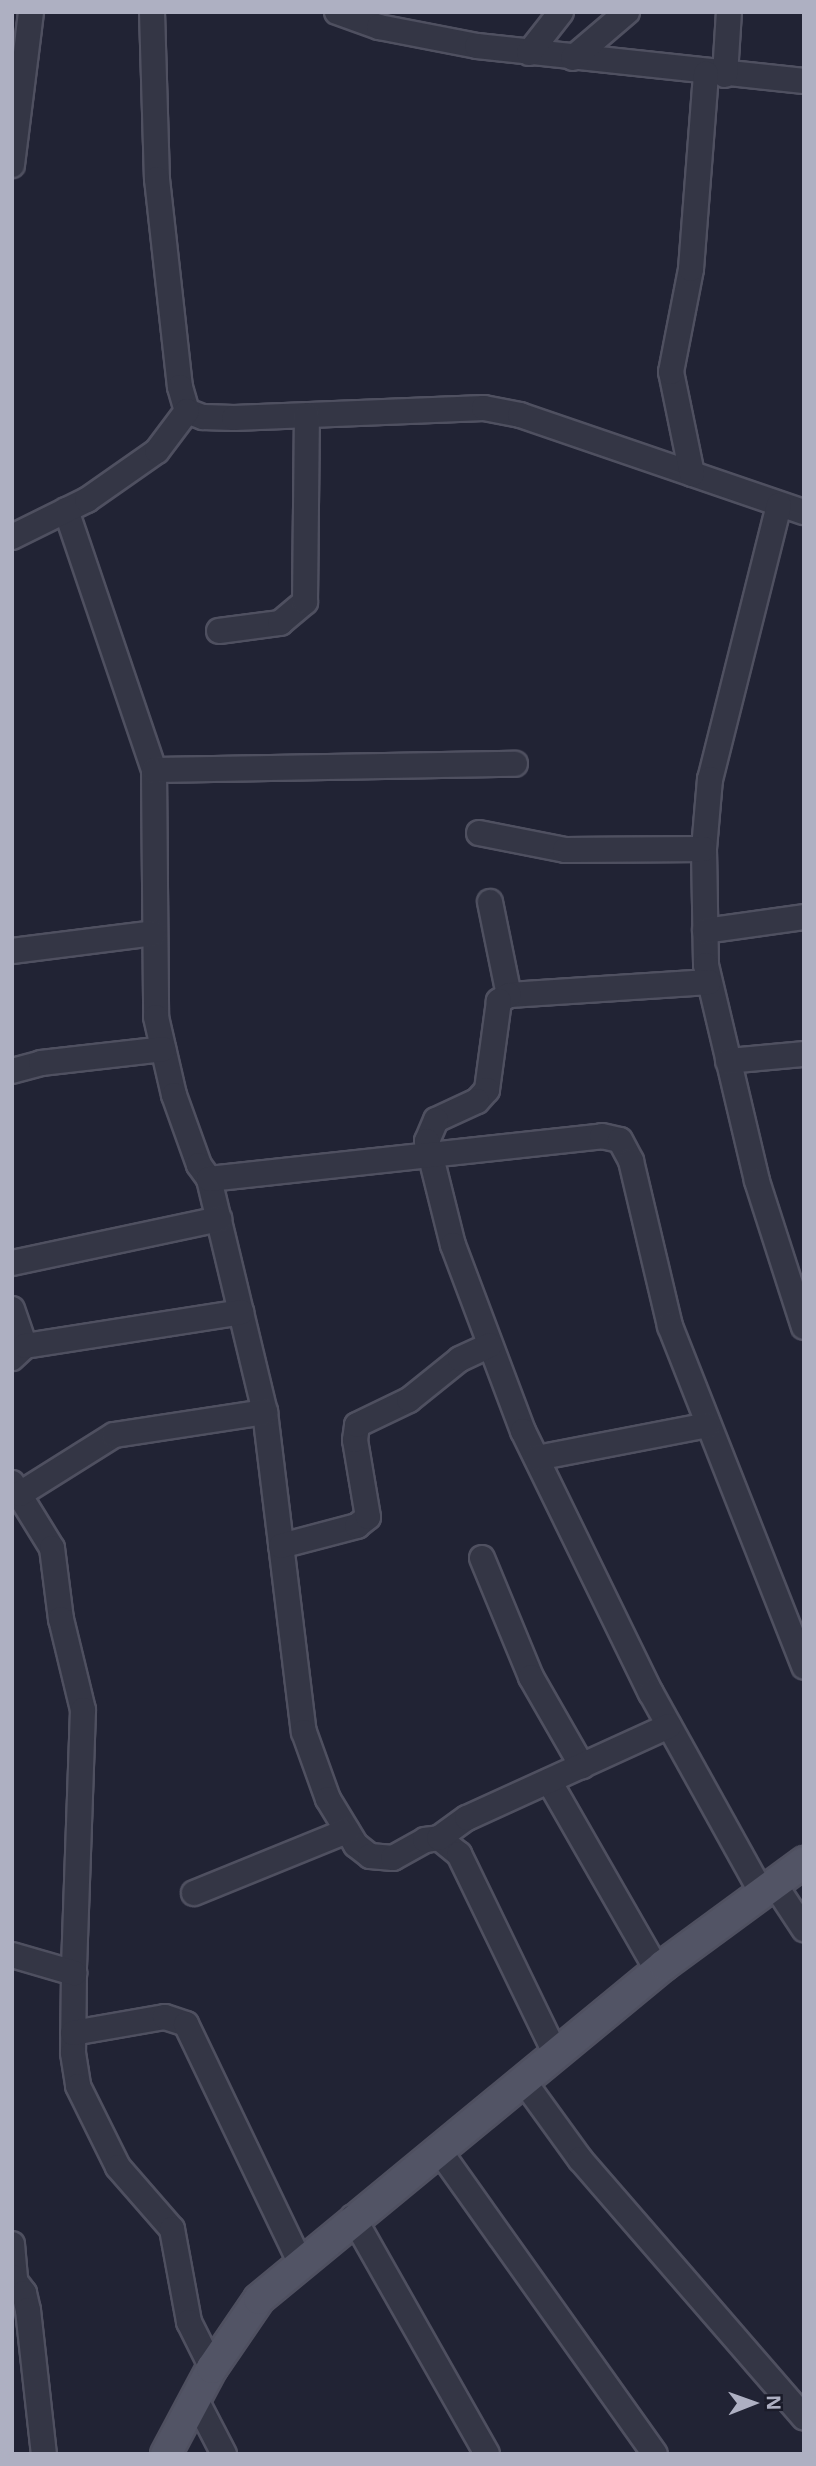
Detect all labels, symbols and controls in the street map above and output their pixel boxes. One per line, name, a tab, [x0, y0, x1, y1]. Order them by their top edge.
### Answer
north arrow	[718, 2368, 788, 2438]
text: N	[761, 2395, 787, 2411]

